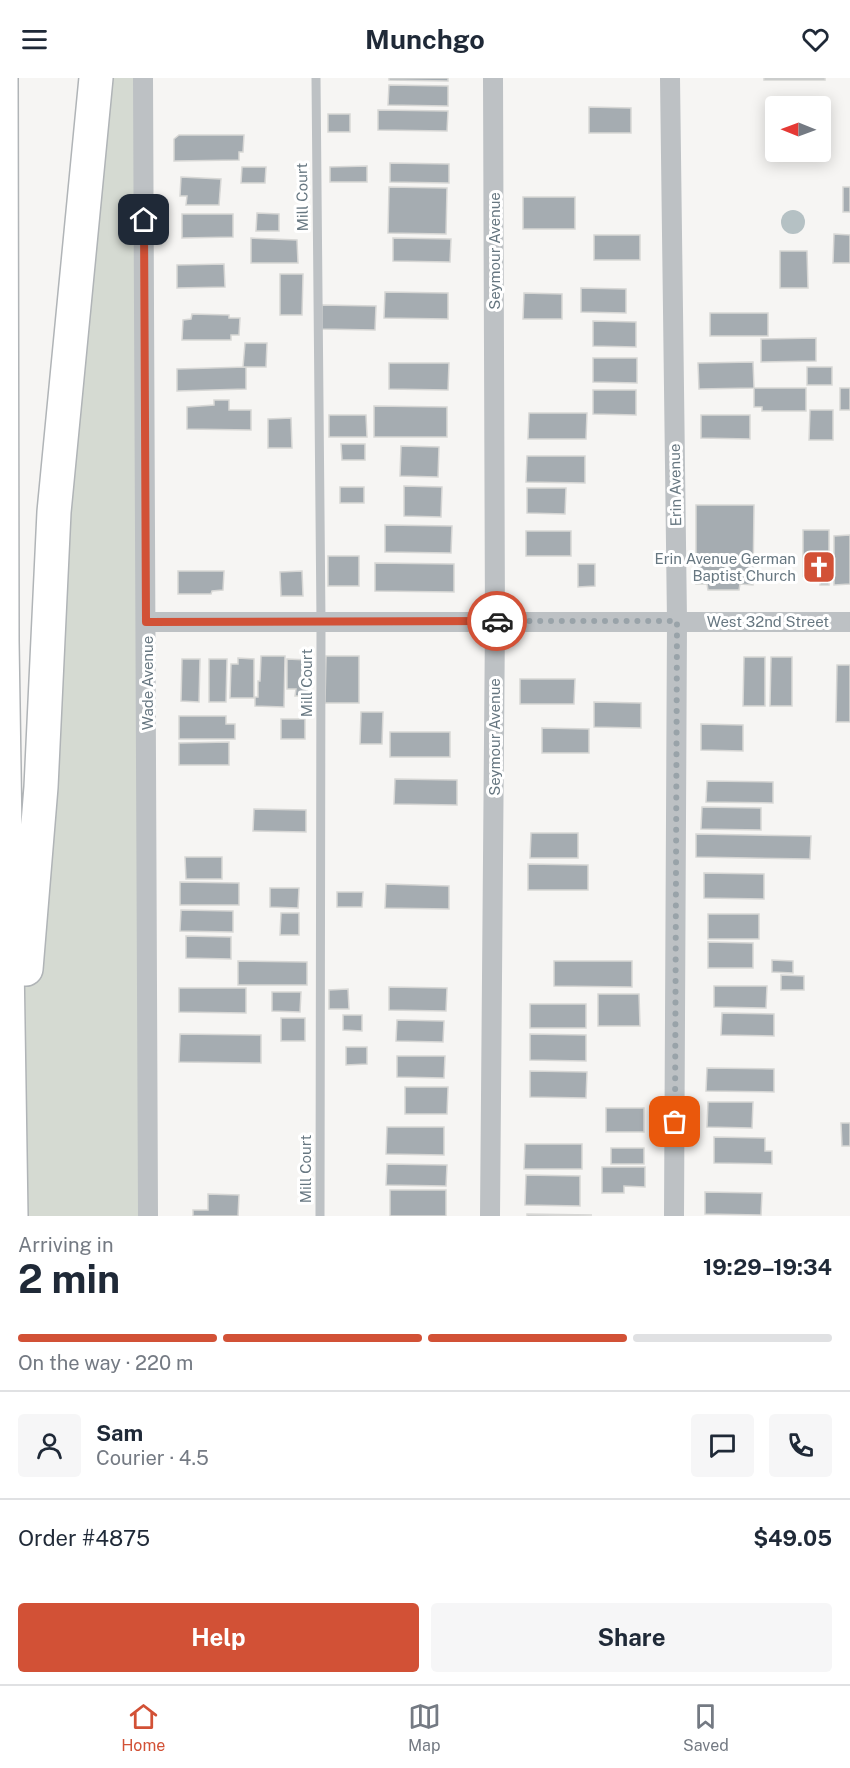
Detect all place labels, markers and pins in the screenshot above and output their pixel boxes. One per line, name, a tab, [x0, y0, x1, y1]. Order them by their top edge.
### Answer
pin	[118, 194, 169, 245]
church icon: Erin Avenue German Baptist Church	[801, 549, 837, 585]
place label: Erin Avenue German Baptist Church	[655, 550, 796, 584]
pin	[649, 1096, 700, 1147]

